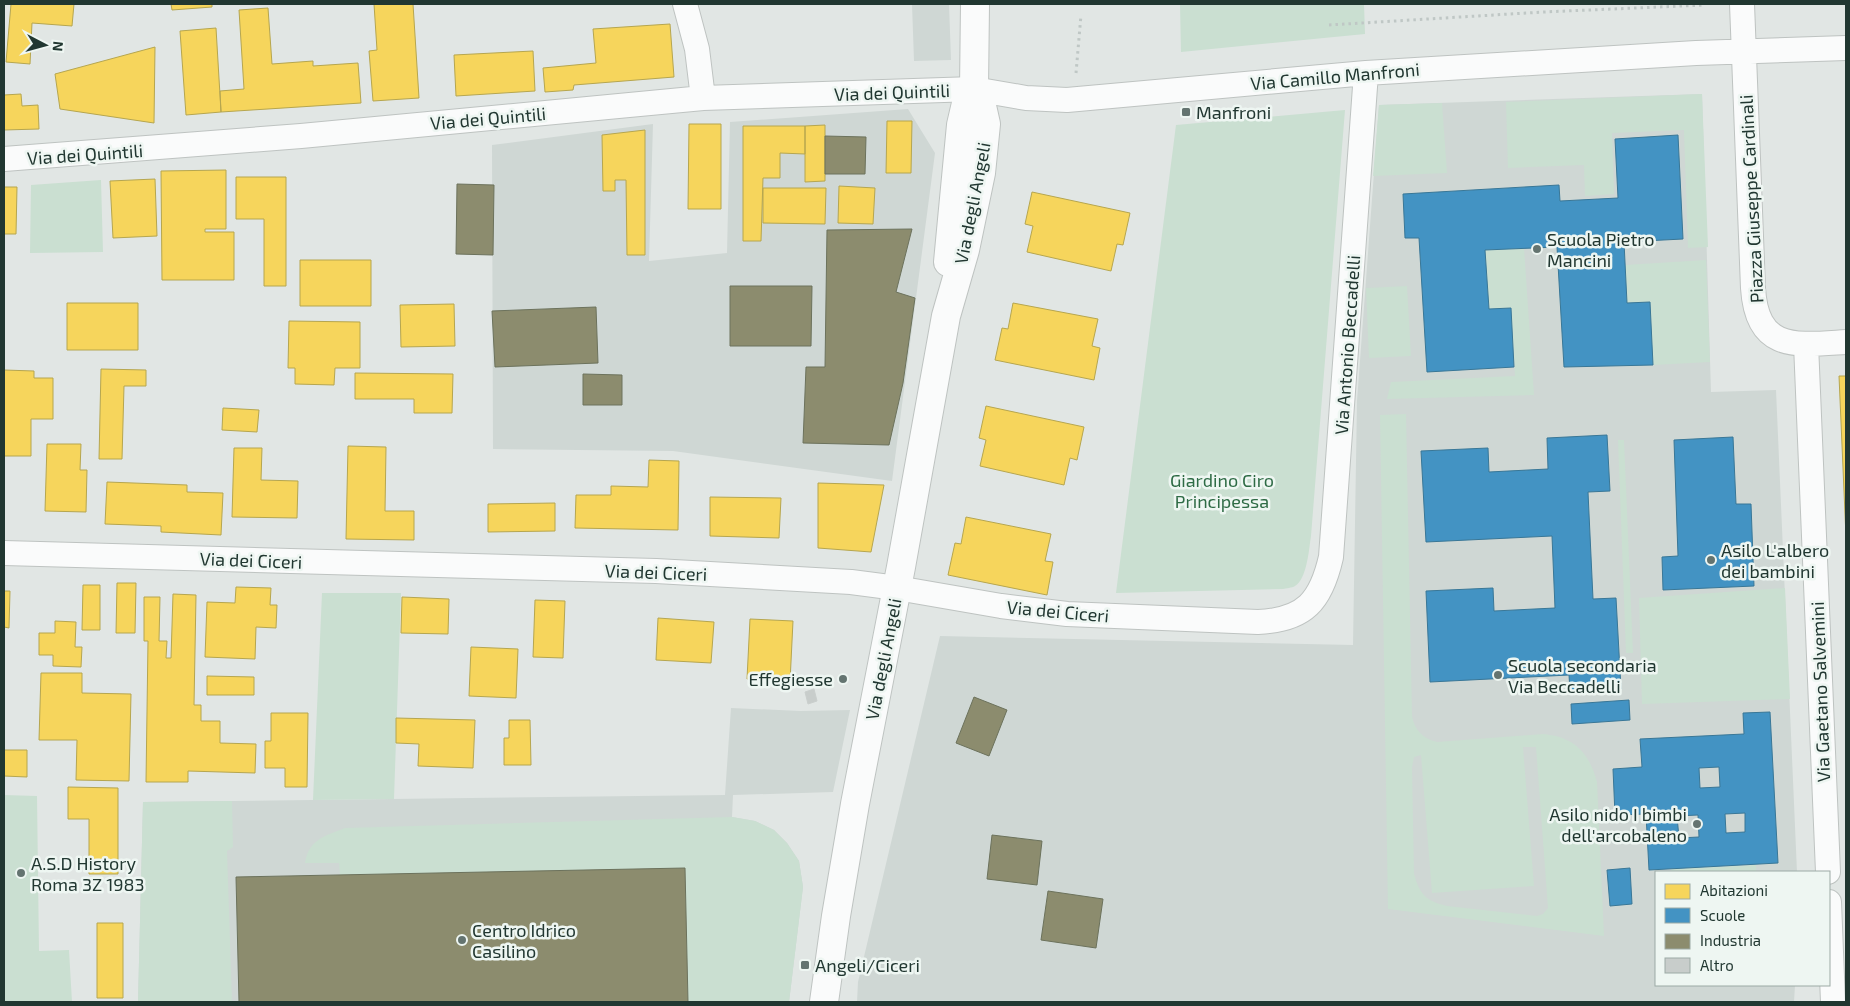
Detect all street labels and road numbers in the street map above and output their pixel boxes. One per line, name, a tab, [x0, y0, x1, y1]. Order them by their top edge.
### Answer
street label: Via Camillo Manfroni	[1249, 58, 1421, 94]
street label: Via dei Quintili	[834, 79, 950, 105]
street label: Piazza Giuseppe Cardinali	[1735, 94, 1767, 304]
street label: Via dei Quintili	[429, 102, 547, 134]
street label: Via dei Quintili	[26, 139, 144, 169]
street label: Via degli Angeli	[949, 140, 995, 266]
street label: Via Antonio Beccadelli	[1330, 254, 1364, 436]
street label: Via dei Ciceri	[199, 547, 303, 573]
street label: Via dei Ciceri	[604, 559, 708, 585]
street label: Via degli Angeli	[860, 596, 906, 722]
street label: Via dei Ciceri	[1006, 596, 1110, 626]
street label: Via Gaetano Salvemini	[1806, 601, 1834, 783]

